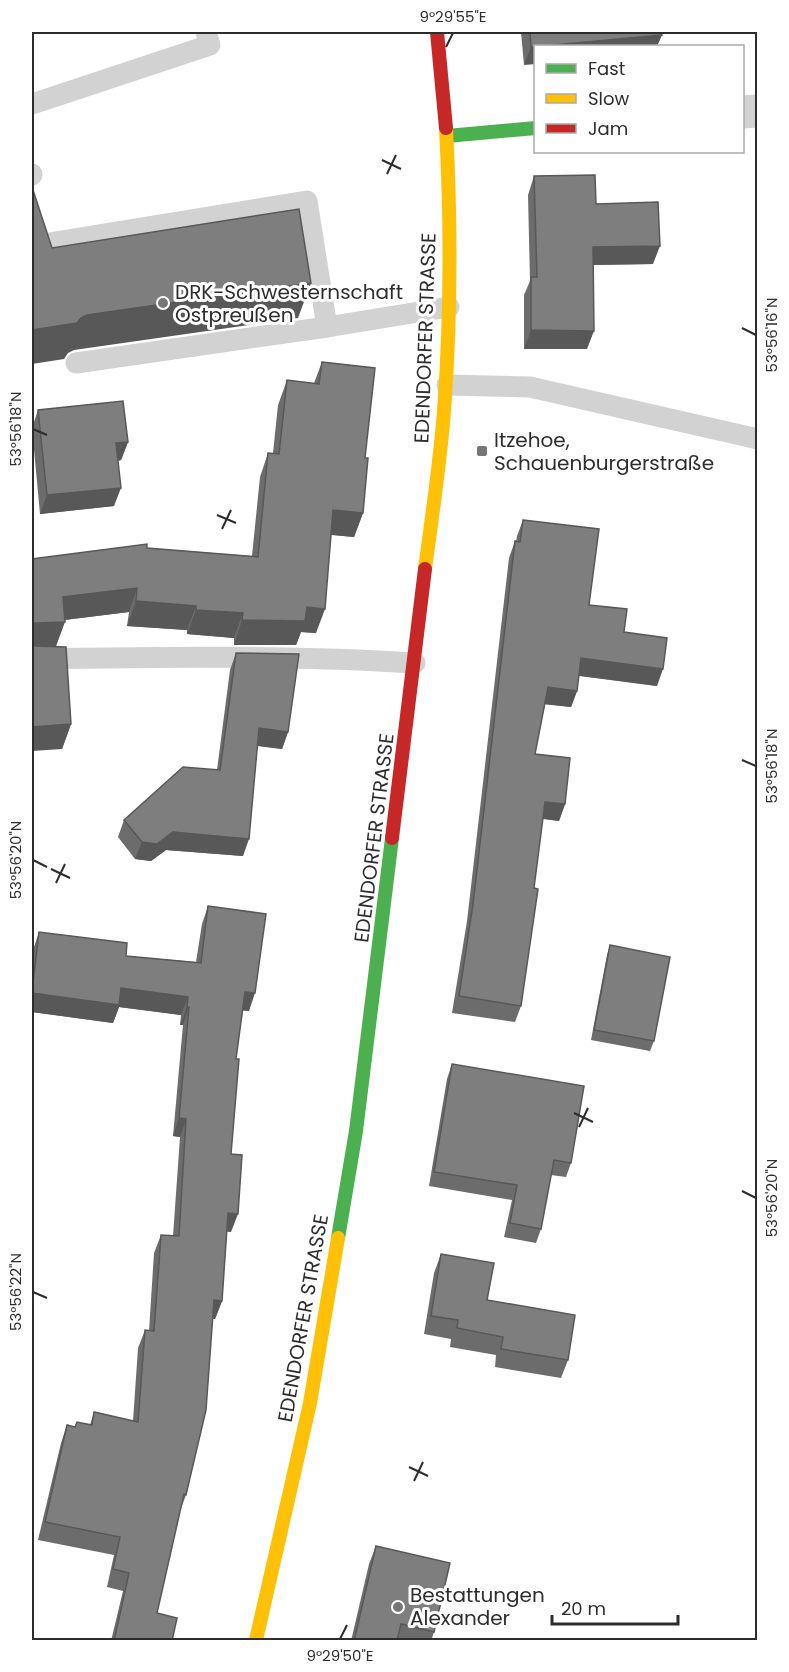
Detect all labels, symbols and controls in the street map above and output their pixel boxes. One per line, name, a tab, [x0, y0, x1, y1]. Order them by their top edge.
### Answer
text: 9°29'55"E	[420, 6, 486, 27]
legend	[534, 45, 744, 153]
text: Fast	[588, 56, 625, 81]
text: Slow	[588, 86, 630, 111]
text: Jam	[588, 116, 628, 141]
street label: EDENDORFER STRASSE	[407, 232, 443, 444]
place label: DRK-Schwesternschaft Ostpreußen	[175, 278, 403, 329]
marker: DRK-Schwesternschaft Ostpreußen	[156, 296, 170, 310]
text: 53°56'16"N	[761, 298, 782, 373]
text: 53°56'18"N	[5, 392, 26, 466]
place label: Itzehoe, Schauenburgerstraße	[494, 426, 714, 477]
marker: Itzehoe, Schauenburgerstraße	[475, 444, 489, 458]
text: 53°56'18"N	[761, 729, 782, 803]
street label: EDENDORFER STRASSE	[347, 732, 401, 944]
text: 53°56'20"N	[5, 821, 26, 899]
text: 53°56'20"N	[761, 1159, 782, 1237]
street label: EDENDORFER STRASSE	[271, 1212, 335, 1424]
text: 53°56'22"N	[5, 1253, 26, 1331]
place label: Bestattungen Alexander	[410, 1581, 545, 1632]
scale bar	[552, 1588, 678, 1626]
text: 20 m	[561, 1596, 606, 1621]
marker: Bestattungen Alexander	[391, 1600, 405, 1614]
text: 9°29'50"E	[307, 1645, 373, 1666]

